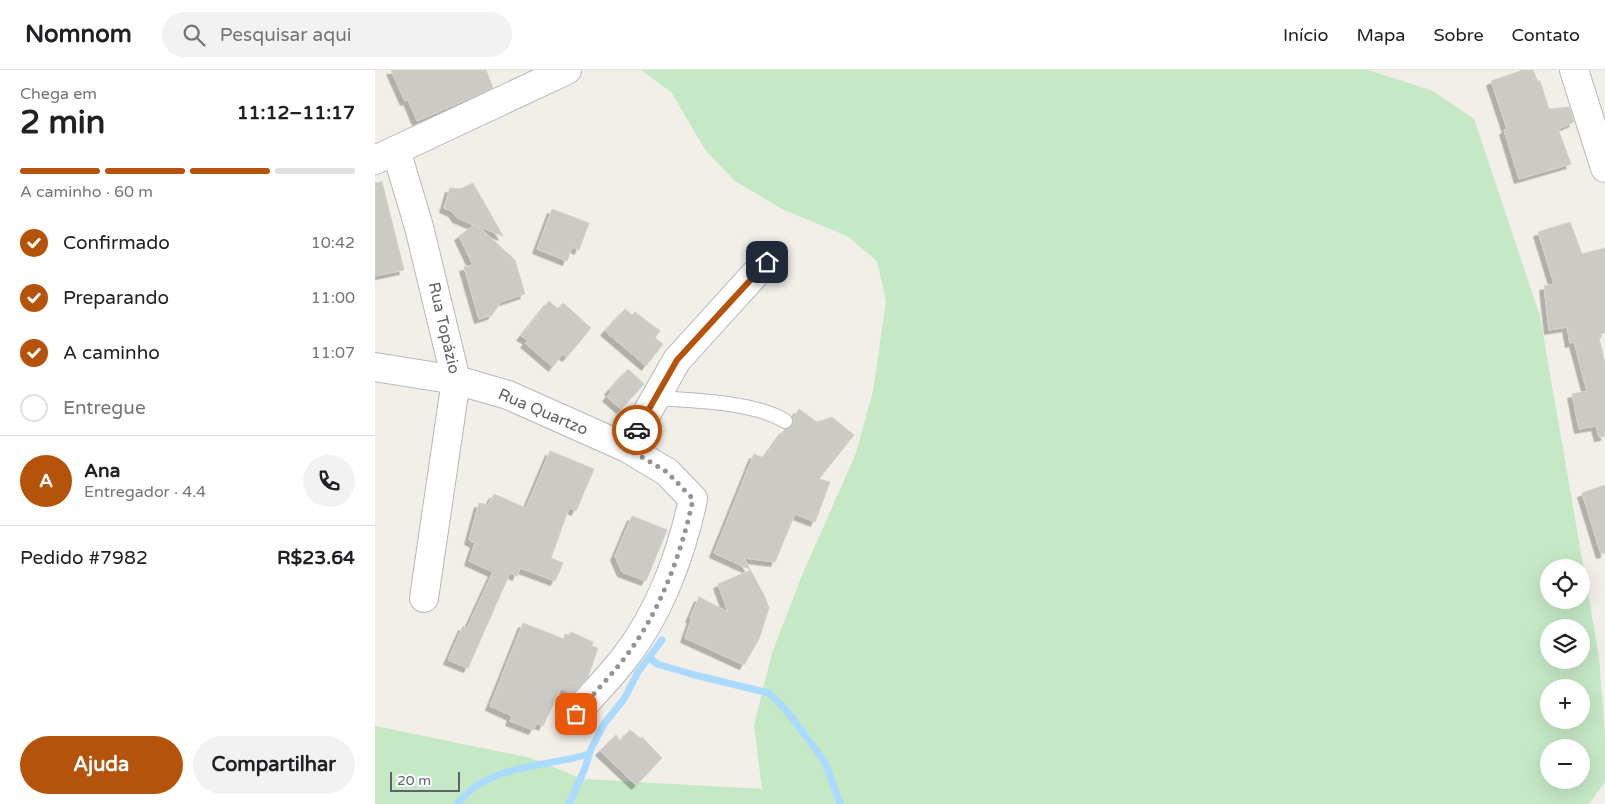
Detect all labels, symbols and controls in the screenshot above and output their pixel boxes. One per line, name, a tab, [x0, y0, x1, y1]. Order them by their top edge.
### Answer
search box	[162, 12, 512, 57]
text: Nomnom	[25, 20, 132, 49]
icon: search	[180, 21, 208, 49]
text: Pesquisar aqui	[220, 24, 351, 46]
text: Início	[1283, 24, 1328, 46]
text: Mapa	[1356, 24, 1405, 46]
text: Sobre	[1433, 24, 1484, 46]
text: Contato	[1512, 24, 1580, 46]
text: Chega em	[20, 84, 97, 104]
text: 11:12–11:17	[237, 102, 355, 124]
text: 2 min	[20, 104, 105, 142]
text: A caminho · 60 m	[20, 182, 153, 202]
icon: check	[20, 229, 48, 257]
text: Confirmado	[63, 232, 170, 254]
text: 10:42	[311, 233, 355, 253]
pin	[746, 241, 788, 283]
icon: home	[753, 248, 781, 276]
street label: Rua Topázio	[424, 280, 464, 376]
icon: check	[20, 284, 48, 312]
text: Preparando	[63, 287, 169, 309]
text: 11:00	[311, 288, 355, 308]
icon: check	[20, 339, 48, 367]
text: A caminho	[63, 342, 160, 364]
text: 11:07	[311, 343, 355, 363]
street label: Rua Quartzo	[495, 384, 591, 440]
text: Entregue	[63, 397, 146, 419]
courier	[612, 405, 662, 455]
icon: car	[623, 416, 651, 444]
button: phone	[303, 455, 355, 507]
text: Ana	[84, 460, 120, 482]
text: A	[39, 470, 53, 492]
text: Entregador · 4.4	[84, 482, 206, 502]
text: Pedido #7982	[20, 547, 148, 569]
text: R$23.64	[277, 547, 355, 569]
map controls	[1540, 559, 1590, 789]
button: locate	[1540, 559, 1590, 609]
button: layers	[1540, 619, 1590, 669]
button: +	[1540, 679, 1590, 729]
pin	[555, 693, 597, 735]
icon: bag	[562, 700, 590, 728]
button: Ajuda	[20, 736, 183, 794]
button: Compartilhar	[193, 736, 355, 794]
button: −	[1540, 739, 1590, 789]
scale bar	[390, 769, 460, 792]
text: 20 m	[397, 772, 431, 789]

